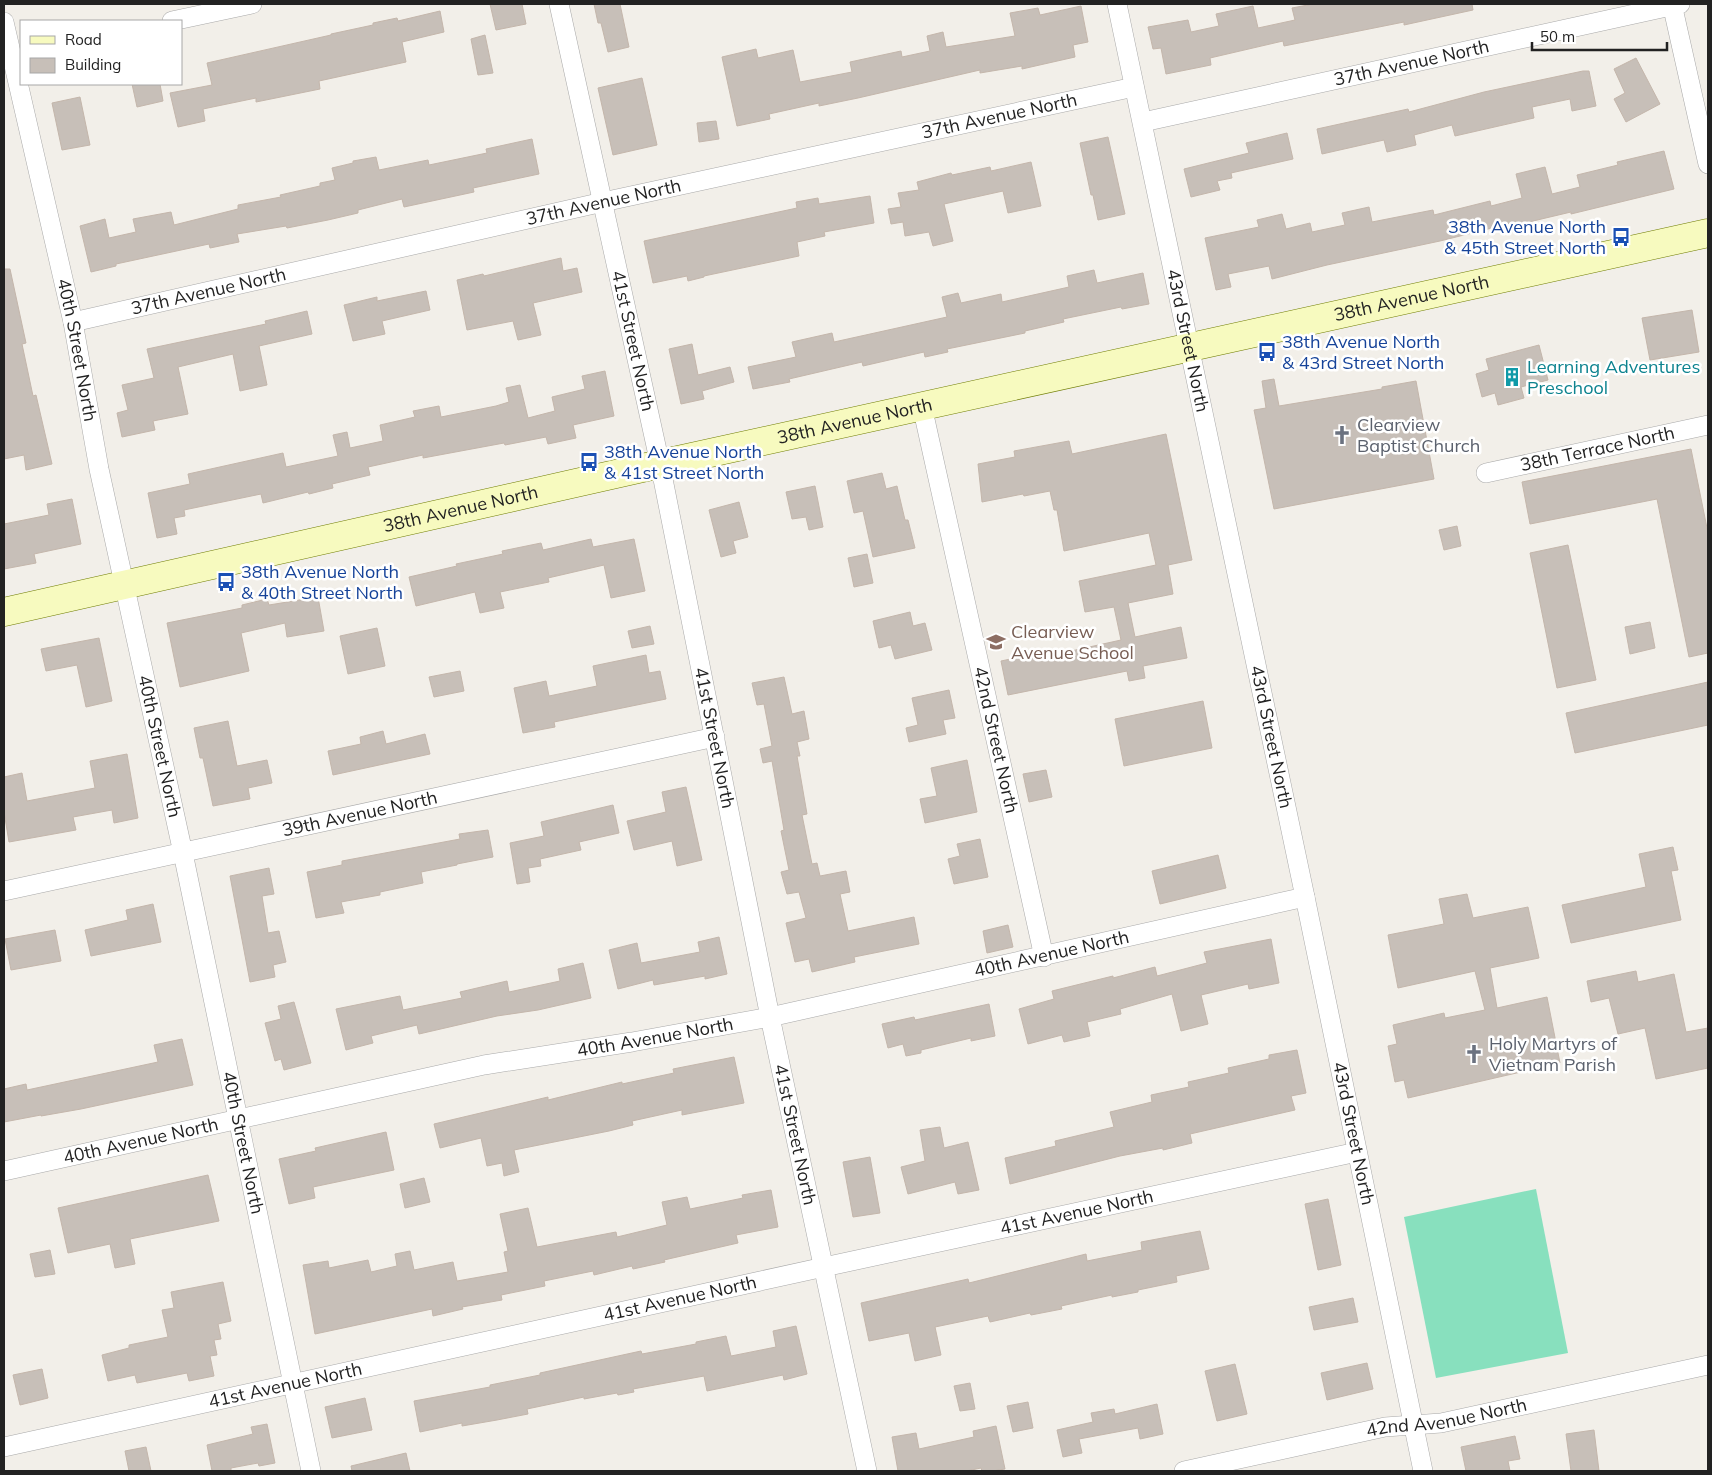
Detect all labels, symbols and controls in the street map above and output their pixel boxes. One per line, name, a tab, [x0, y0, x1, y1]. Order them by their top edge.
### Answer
legend	[20, 20, 182, 85]
scale bar	[1532, 20, 1667, 52]
text: 50 m	[1540, 27, 1575, 46]
text: Road	[65, 30, 102, 49]
street label: 37th Avenue North	[1332, 34, 1491, 91]
text: Building	[65, 55, 121, 74]
street label: 37th Avenue North	[920, 88, 1079, 144]
street label: 37th Avenue North	[524, 173, 683, 230]
place label: 38th Avenue North & 45th Street North	[1444, 215, 1606, 259]
bus stop icon: 38th Avenue North & 45th Street North	[1610, 226, 1632, 248]
street label: 37th Avenue North	[129, 262, 288, 320]
street label: 43rd Street North	[1162, 267, 1215, 414]
street label: 41st Street North	[607, 268, 660, 413]
street label: 38th Avenue North	[1332, 270, 1491, 326]
street label: 40th Street North	[52, 276, 102, 423]
place label: 38th Avenue North & 43rd Street North	[1282, 330, 1444, 374]
bus stop icon: 38th Avenue North & 43rd Street North	[1256, 341, 1278, 363]
place label: Learning Adventures Preschool	[1527, 355, 1700, 399]
building icon: Learning Adventures Preschool	[1501, 366, 1523, 388]
street label: 38th Avenue North	[775, 392, 934, 449]
place label: Clearview Baptist Church	[1357, 413, 1480, 457]
street label: 38th Terrace North	[1518, 421, 1677, 476]
church icon: Clearview Baptist Church	[1331, 424, 1353, 446]
place label: 38th Avenue North & 41st Street North	[604, 440, 764, 484]
bus stop icon: 38th Avenue North & 41st Street North	[578, 451, 600, 473]
street label: 38th Avenue North	[381, 480, 540, 537]
place label: 38th Avenue North & 40th Street North	[241, 560, 403, 604]
bus stop icon: 38th Avenue North & 40th Street North	[215, 571, 237, 593]
place label: Clearview Avenue School	[1011, 620, 1134, 664]
school or university icon: Clearview Avenue School	[985, 631, 1007, 653]
street label: 43rd Street North	[1246, 663, 1298, 810]
street label: 42nd Street North	[969, 664, 1024, 815]
street label: 41st Street North	[690, 665, 740, 810]
street label: 40th Street North	[133, 673, 187, 820]
street label: 39th Avenue North	[280, 785, 439, 841]
street label: 40th Avenue North	[972, 925, 1131, 982]
street label: 40th Avenue North	[575, 1012, 735, 1061]
place label: Holy Martyrs of Vietnam Parish	[1489, 1032, 1618, 1076]
church icon: Holy Martyrs of Vietnam Parish	[1463, 1043, 1485, 1065]
street label: 43rd Street North	[1328, 1060, 1380, 1207]
street label: 41st Street North	[769, 1062, 822, 1207]
street label: 40th Street North	[217, 1069, 269, 1216]
street label: 40th Avenue North	[61, 1112, 220, 1169]
street label: 41st Avenue North	[998, 1184, 1156, 1240]
street label: 41st Avenue North	[601, 1270, 759, 1326]
street label: 41st Avenue North	[206, 1357, 364, 1413]
street label: 42nd Avenue North	[1364, 1393, 1529, 1442]

